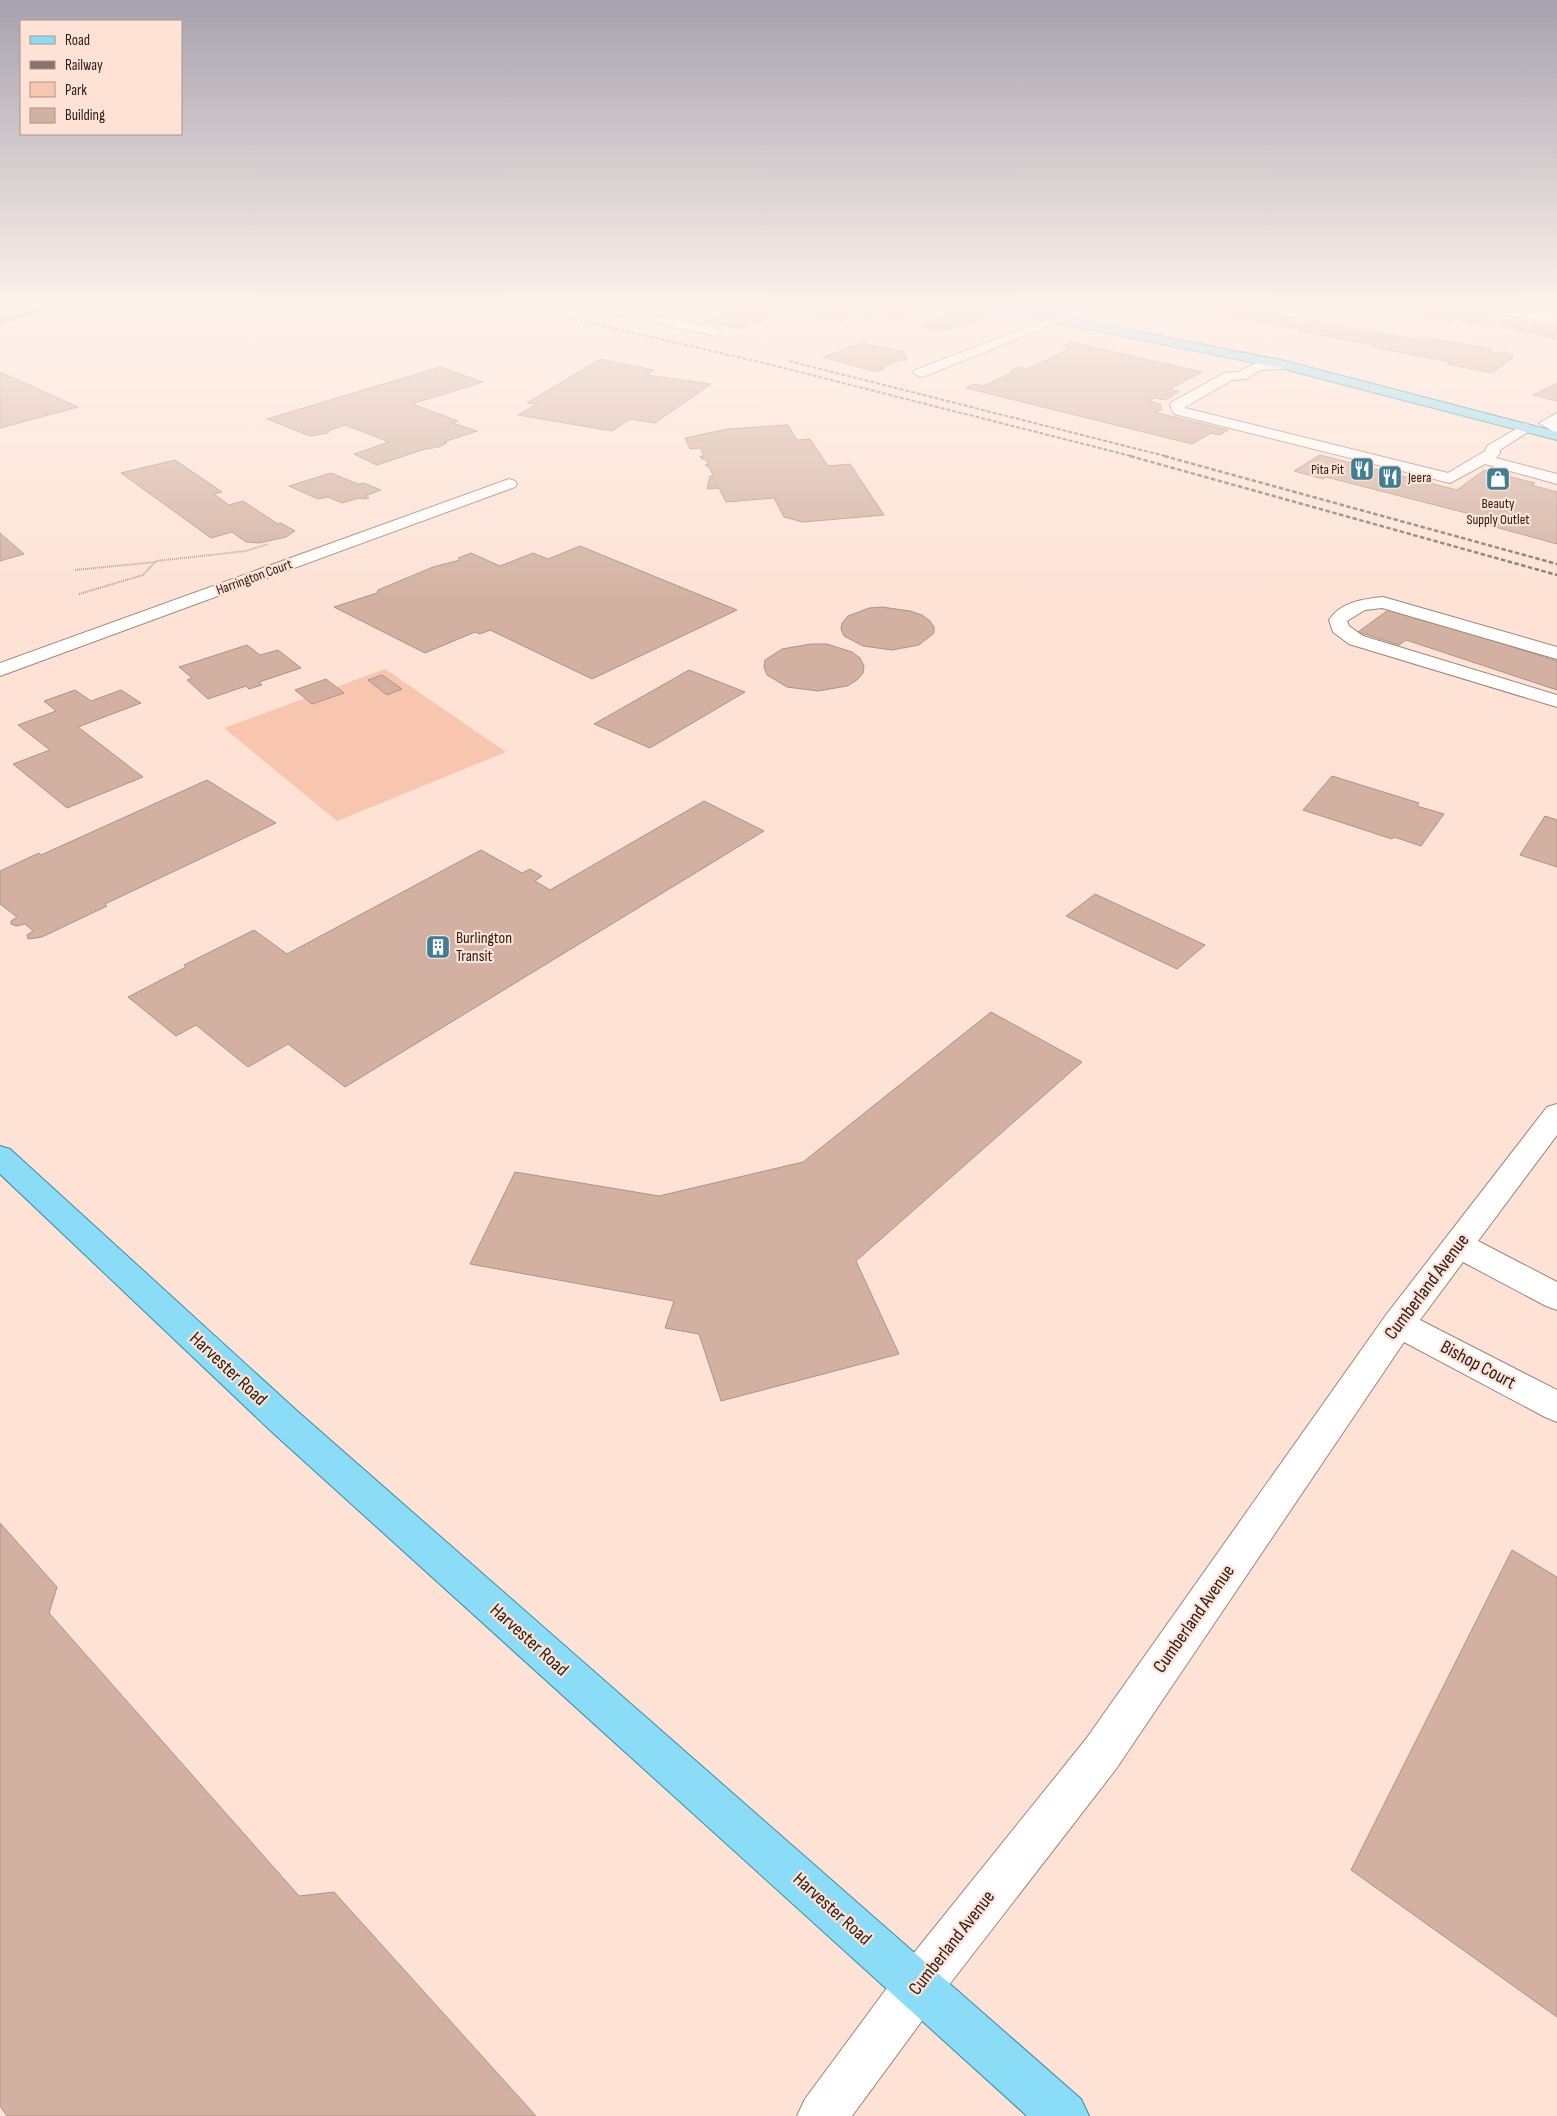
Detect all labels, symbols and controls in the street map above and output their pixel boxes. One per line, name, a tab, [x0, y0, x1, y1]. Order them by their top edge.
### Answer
legend	[20, 20, 182, 135]
text: Road	[65, 31, 90, 50]
text: Railway	[65, 56, 103, 75]
text: Park	[65, 81, 87, 100]
text: Building	[65, 106, 105, 125]
restaurant icon: Pita Pit	[1349, 456, 1375, 482]
place label: Pita Pit	[1311, 461, 1344, 478]
restaurant icon: Jeera	[1377, 464, 1403, 490]
shop icon: Beauty Supply Outlet	[1485, 466, 1511, 492]
place label: Jeera	[1407, 469, 1431, 486]
place label: Beauty Supply Outlet	[1466, 495, 1530, 528]
street label: Harrington Court	[214, 555, 294, 599]
place label: Burlington Transit	[456, 929, 512, 966]
building icon: Burlington Transit	[425, 934, 451, 960]
street label: Cumberland Avenue	[1380, 1230, 1474, 1344]
street label: Harvester Road	[184, 1327, 272, 1411]
street label: Bishop Court	[1436, 1336, 1520, 1395]
street label: Cumberland Avenue	[1148, 1561, 1240, 1677]
street label: Harvester Road	[485, 1599, 573, 1681]
street label: Harvester Road	[788, 1868, 876, 1950]
street label: Cumberland Avenue	[904, 1886, 1000, 2000]

